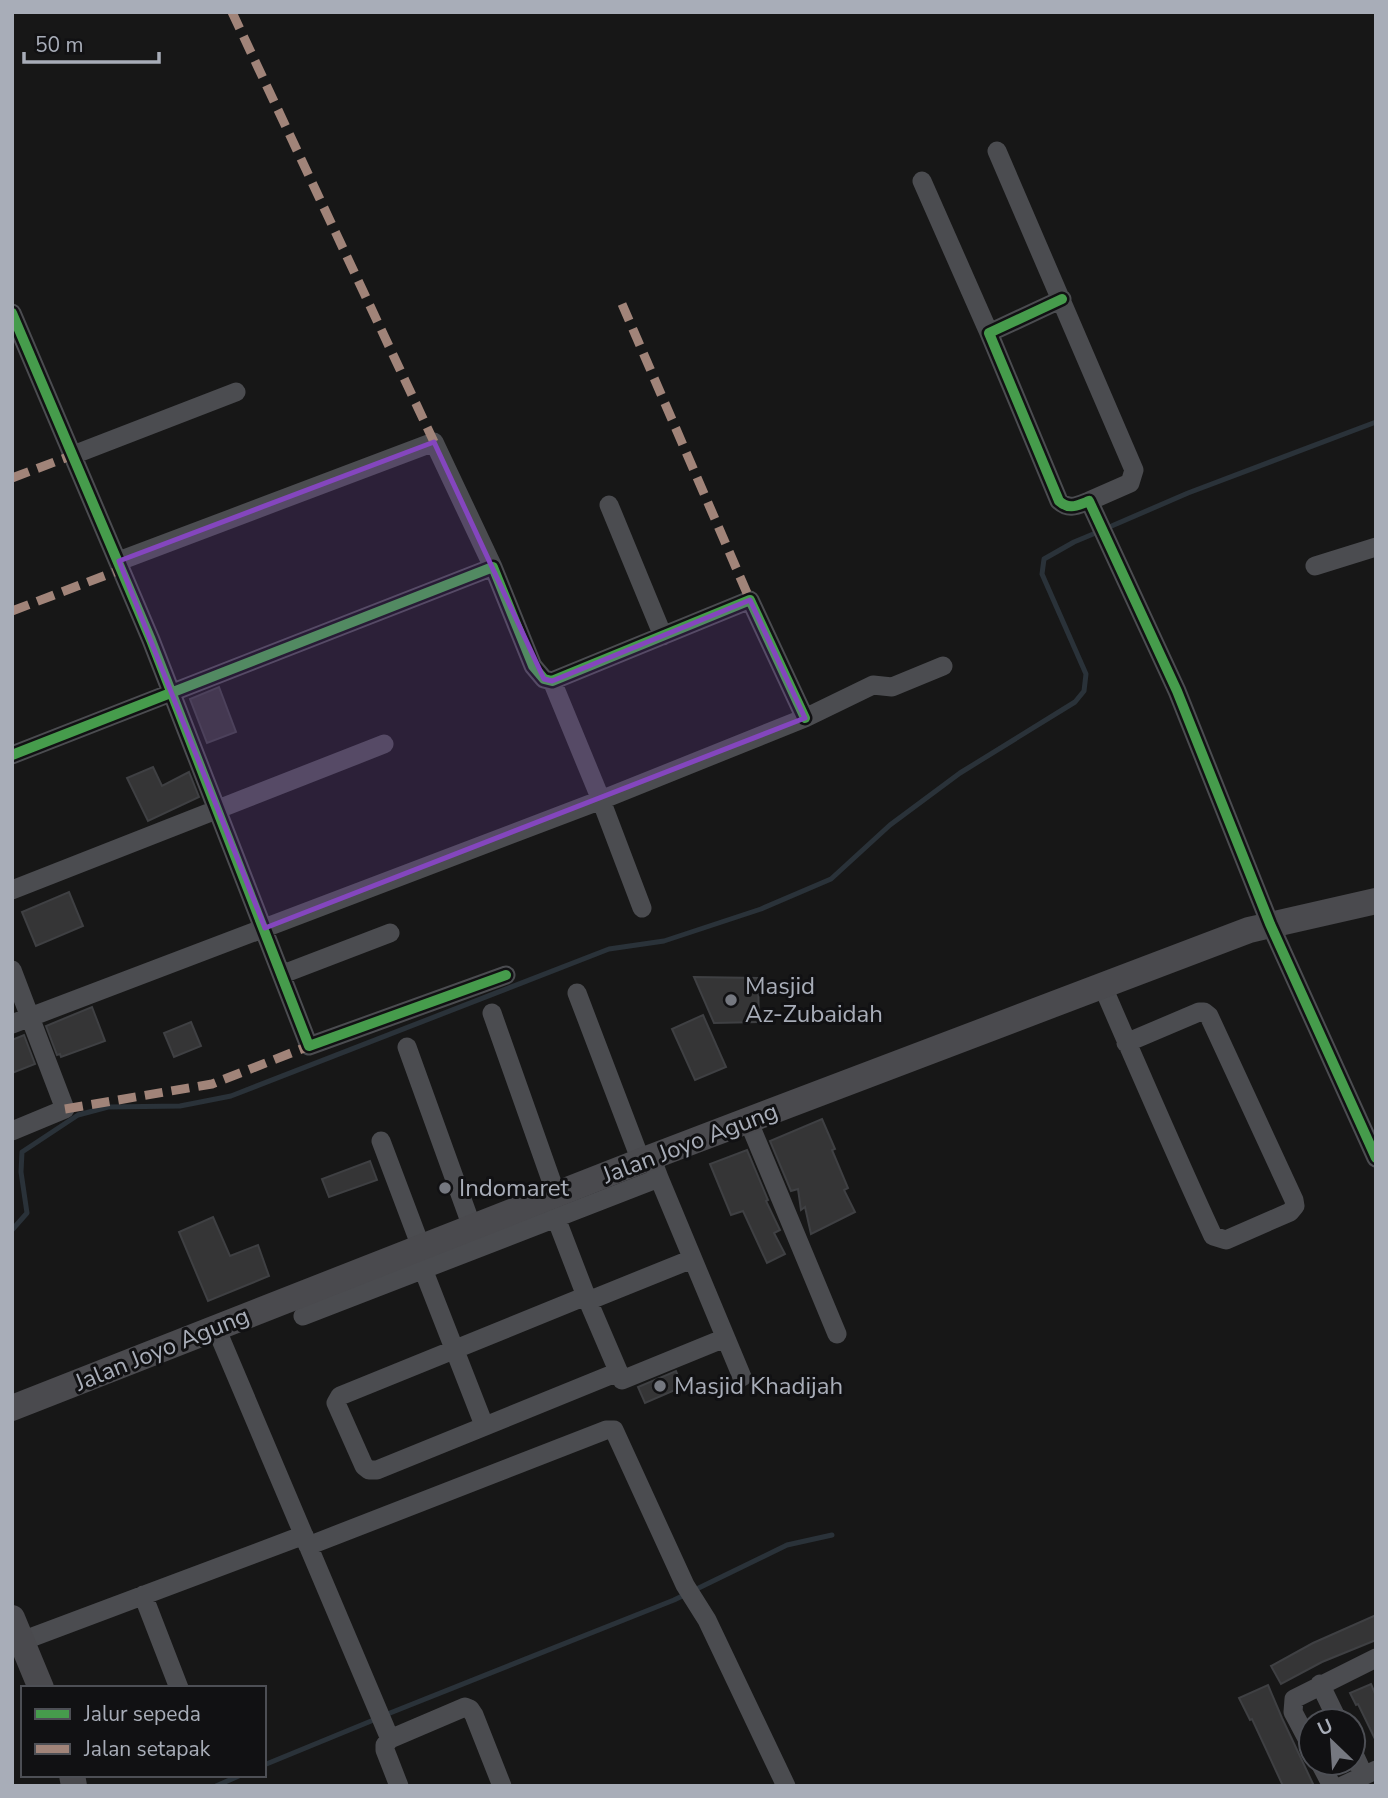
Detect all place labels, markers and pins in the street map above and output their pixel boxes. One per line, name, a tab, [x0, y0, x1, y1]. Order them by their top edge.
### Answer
place label: Masjid Az-Zubaidah	[745, 970, 883, 1030]
marker: Masjid Az-Zubaidah	[723, 992, 739, 1008]
place label: Indomaret	[459, 1172, 570, 1204]
marker: Indomaret	[437, 1180, 453, 1196]
place label: Masjid Khadijah	[674, 1370, 843, 1402]
marker: Masjid Khadijah	[652, 1378, 668, 1394]

